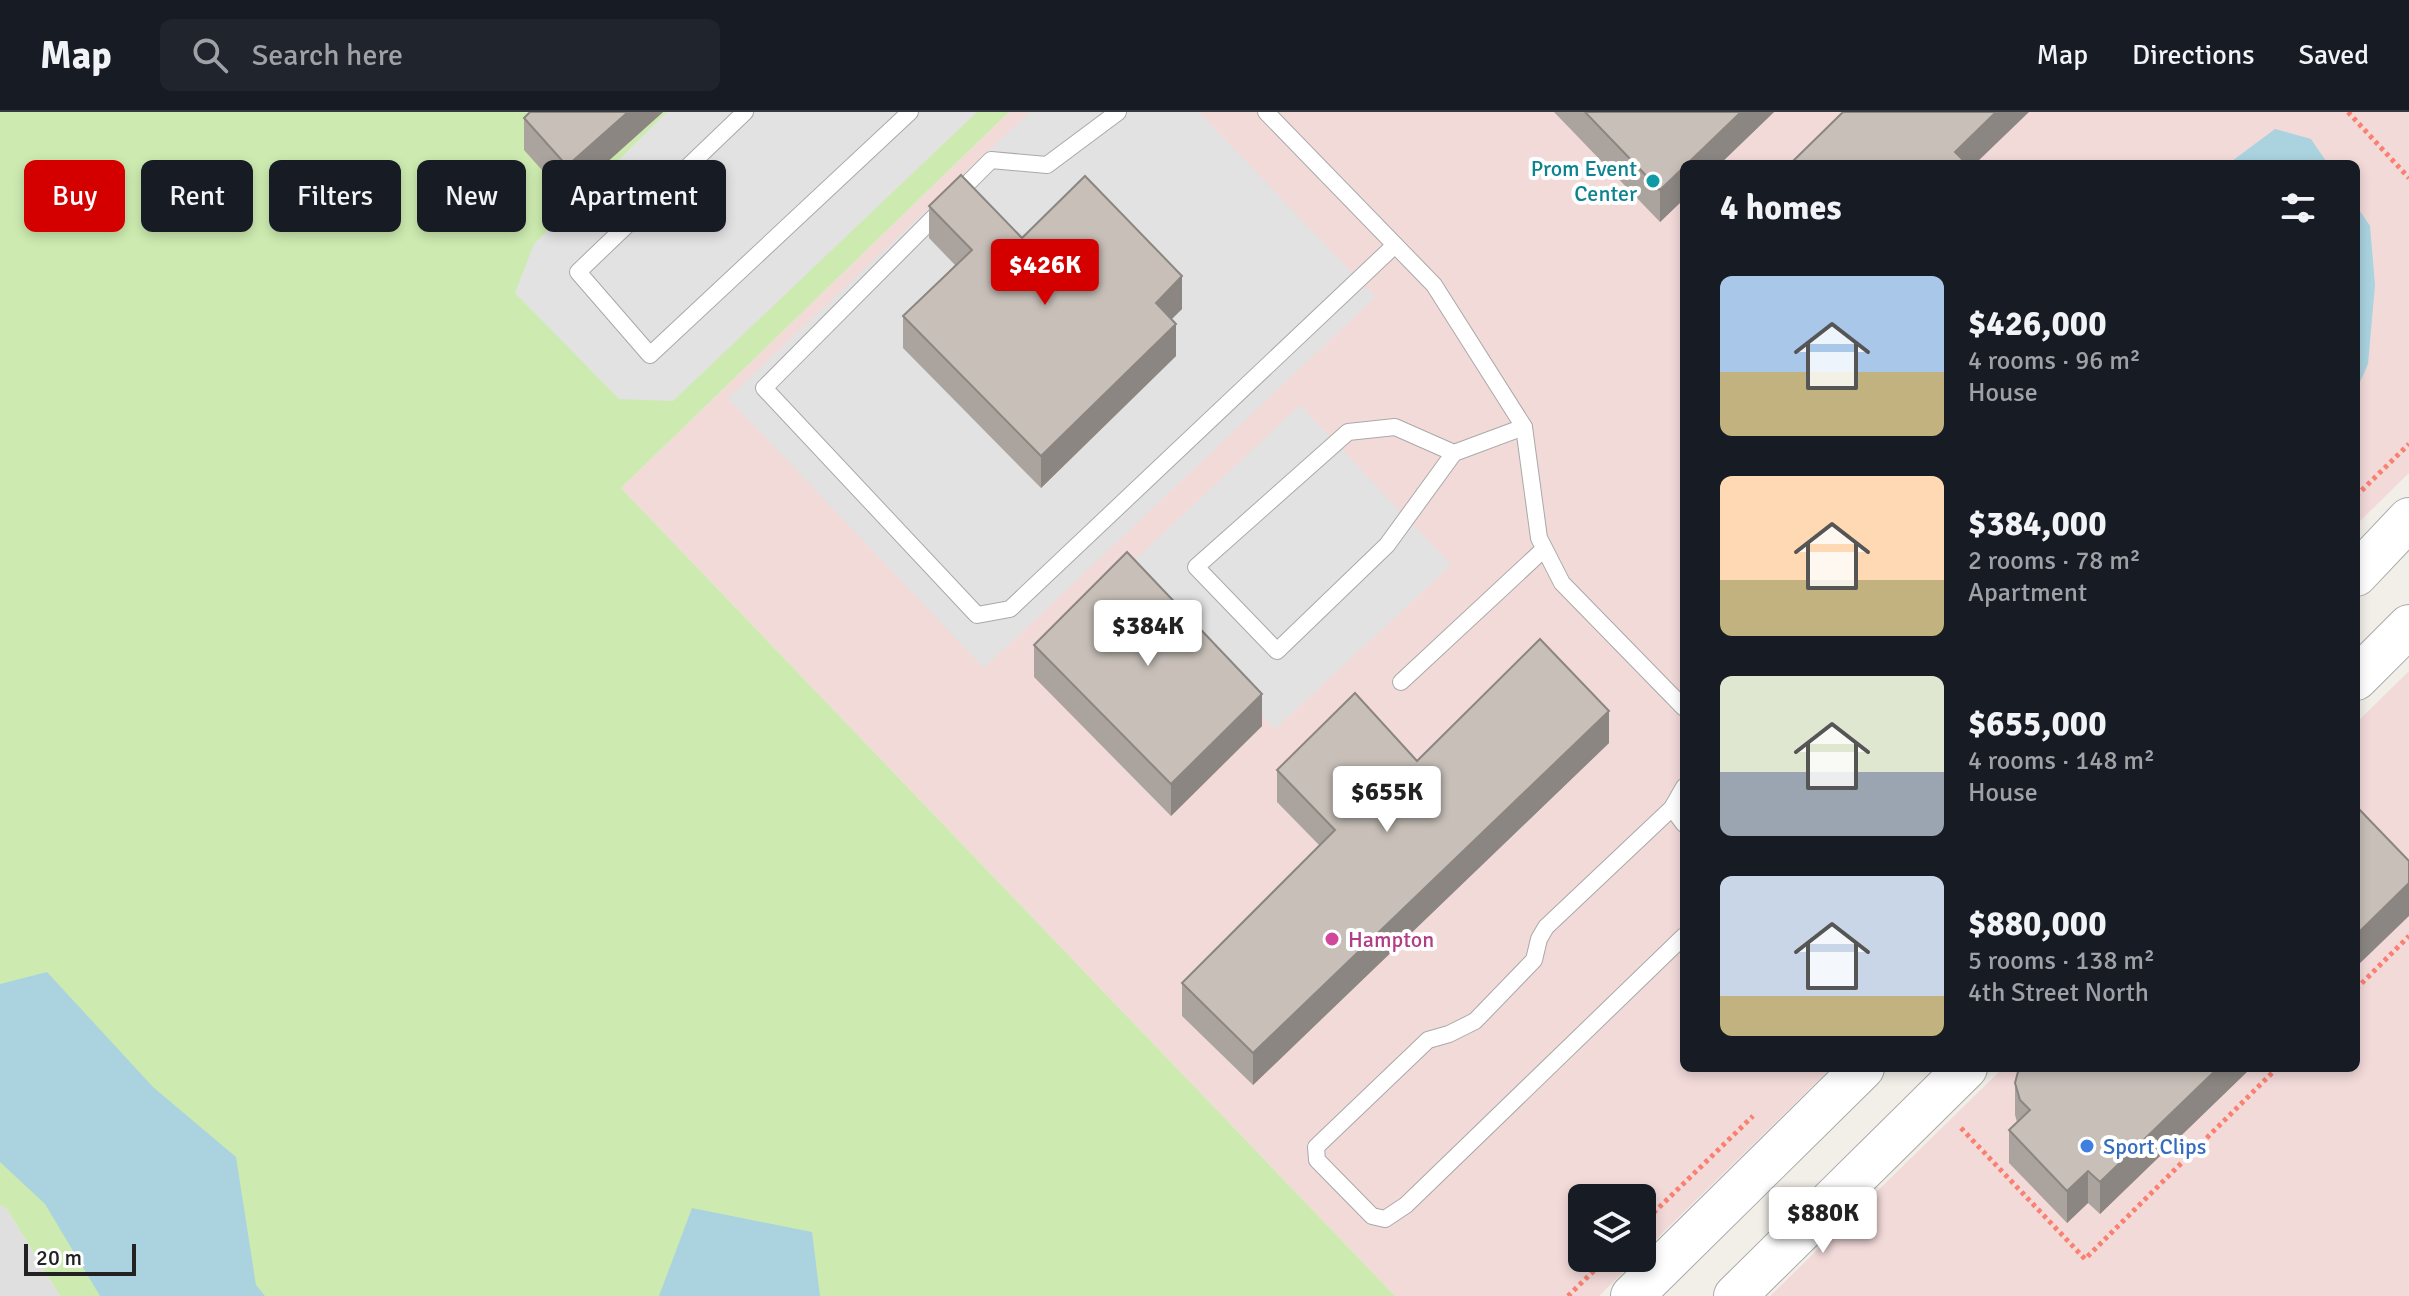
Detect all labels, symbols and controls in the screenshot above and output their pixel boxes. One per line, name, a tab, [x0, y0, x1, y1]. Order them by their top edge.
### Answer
search box	[160, 19, 720, 91]
text: Map	[40, 32, 112, 79]
icon: search	[188, 33, 232, 77]
text: Search here	[252, 37, 403, 74]
text: Map	[2036, 38, 2088, 72]
text: Directions	[2132, 38, 2254, 72]
text: Saved	[2298, 38, 2369, 72]
place label: Prom Event Center	[1531, 155, 1637, 207]
chip: Buy	[24, 160, 125, 232]
chip: Rent	[141, 160, 253, 232]
chip: Filters	[269, 160, 401, 232]
chip: New	[417, 160, 526, 232]
chip: Apartment	[542, 160, 726, 232]
marker: Prom Event Center	[1644, 172, 1662, 190]
icon: filters	[2276, 186, 2320, 230]
text: 4 homes	[1720, 187, 1841, 229]
pin: $426K	[989, 239, 1101, 307]
text: $426K	[1009, 249, 1081, 281]
text: $426,000	[1968, 303, 2107, 345]
icon: home	[1784, 308, 1880, 404]
text: 4 rooms · 96 m²	[1968, 345, 2141, 377]
text: House	[1968, 377, 2038, 409]
text: $384,000	[1968, 503, 2107, 545]
icon: home	[1784, 508, 1880, 604]
text: 2 rooms · 78 m²	[1968, 545, 2141, 577]
text: Apartment	[1968, 577, 2087, 609]
pin: $384K	[1092, 600, 1204, 668]
text: $384K	[1112, 610, 1184, 642]
text: $655,000	[1968, 703, 2107, 745]
icon: home	[1784, 708, 1880, 804]
text: 4 rooms · 148 m²	[1968, 745, 2155, 777]
pin: $655K	[1331, 766, 1443, 834]
text: $655K	[1351, 776, 1423, 808]
text: House	[1968, 777, 2038, 809]
text: $880,000	[1968, 903, 2107, 945]
icon: home	[1784, 908, 1880, 1004]
place label: Hampton	[1348, 926, 1434, 953]
marker: Hampton	[1323, 930, 1341, 948]
text: 5 rooms · 138 m²	[1968, 945, 2155, 977]
text: 4th Street North	[1968, 977, 2149, 1009]
place label: Sport Clips	[2103, 1133, 2206, 1160]
marker: Sport Clips	[2078, 1137, 2096, 1155]
map controls	[1568, 1184, 1656, 1272]
button: layers	[1568, 1184, 1656, 1272]
pin: $880K	[1767, 1187, 1879, 1255]
text: $880K	[1787, 1197, 1859, 1229]
scale bar	[24, 1240, 136, 1276]
text: 20 m	[36, 1244, 82, 1271]

